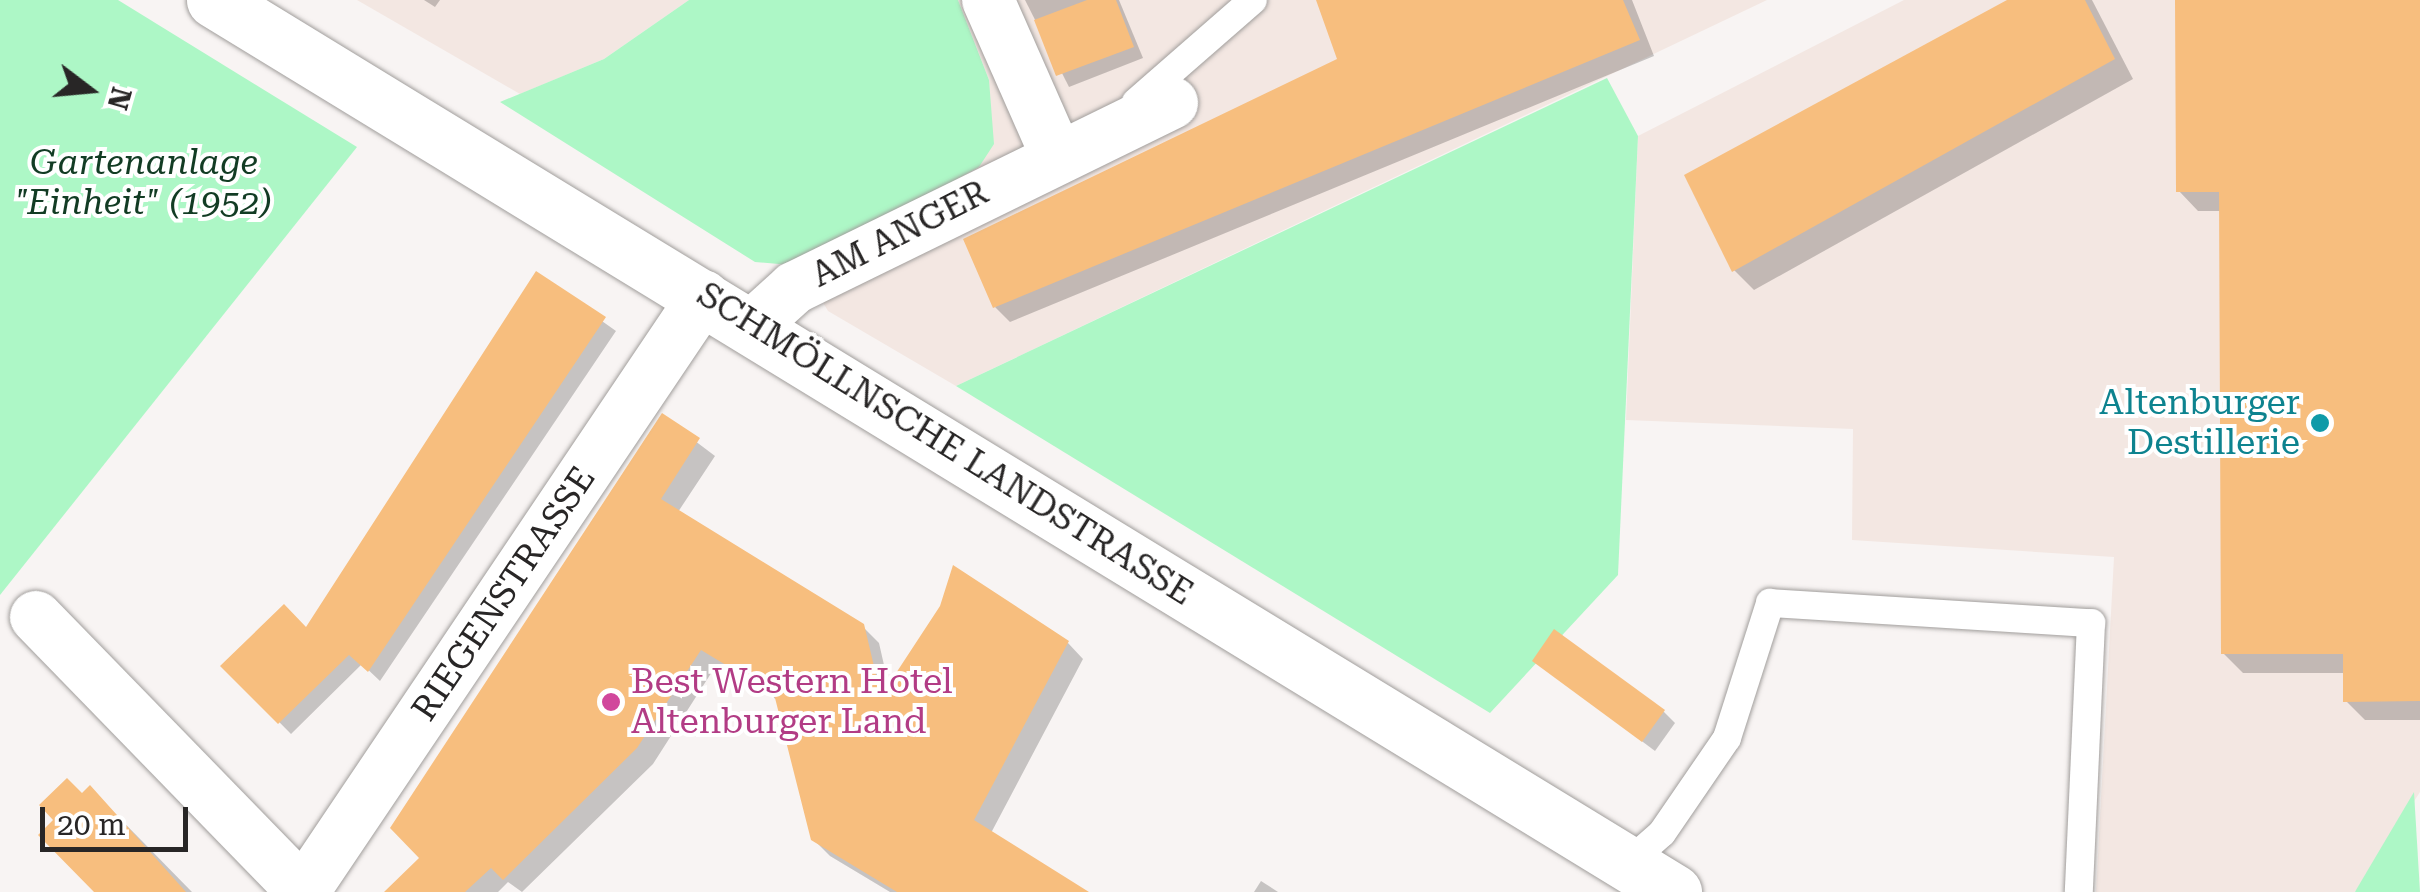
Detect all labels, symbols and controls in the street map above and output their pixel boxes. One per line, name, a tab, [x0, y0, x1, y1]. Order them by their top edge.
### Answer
north arrow	[40, 40, 140, 140]
text: N	[100, 83, 138, 113]
park label: Gartenanlage "Einheit" (1952)	[16, 142, 272, 224]
street label: AM ANGER	[805, 171, 995, 297]
street label: SCHMÖLLNSCHE LANDSTRASSE	[689, 273, 1201, 615]
place label: Altenburger Destillerie	[2099, 382, 2300, 464]
marker: Altenburger Destillerie	[2309, 412, 2331, 434]
street label: RIEGENSTRASSE	[404, 459, 604, 729]
place label: Best Western Hotel Altenburger Land	[631, 661, 953, 743]
marker: Best Western Hotel Altenburger Land	[600, 691, 622, 713]
scale bar	[45, 787, 192, 849]
text: 20 m	[57, 807, 126, 842]

